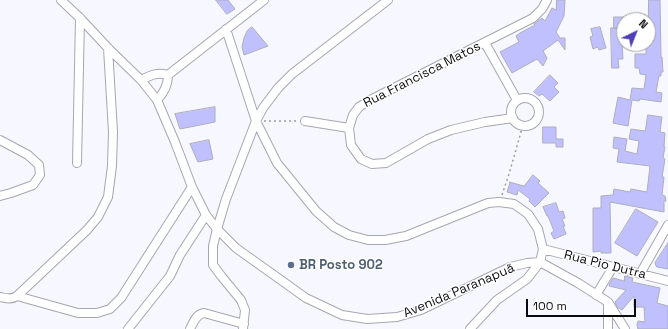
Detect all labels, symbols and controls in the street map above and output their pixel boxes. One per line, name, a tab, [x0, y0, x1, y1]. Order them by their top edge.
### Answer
north arrow	[616, 12, 656, 52]
text: N	[636, 16, 651, 32]
street label: Rua Francisca Matos	[361, 39, 483, 111]
street label: Rua Pio Dutra	[562, 247, 648, 283]
place label: BR Posto 902	[299, 257, 383, 273]
marker: BR Posto 902	[286, 260, 296, 270]
street label: Avenida Paranapuã	[401, 261, 517, 321]
scale bar	[528, 291, 638, 317]
text: 100 m	[533, 298, 567, 314]

